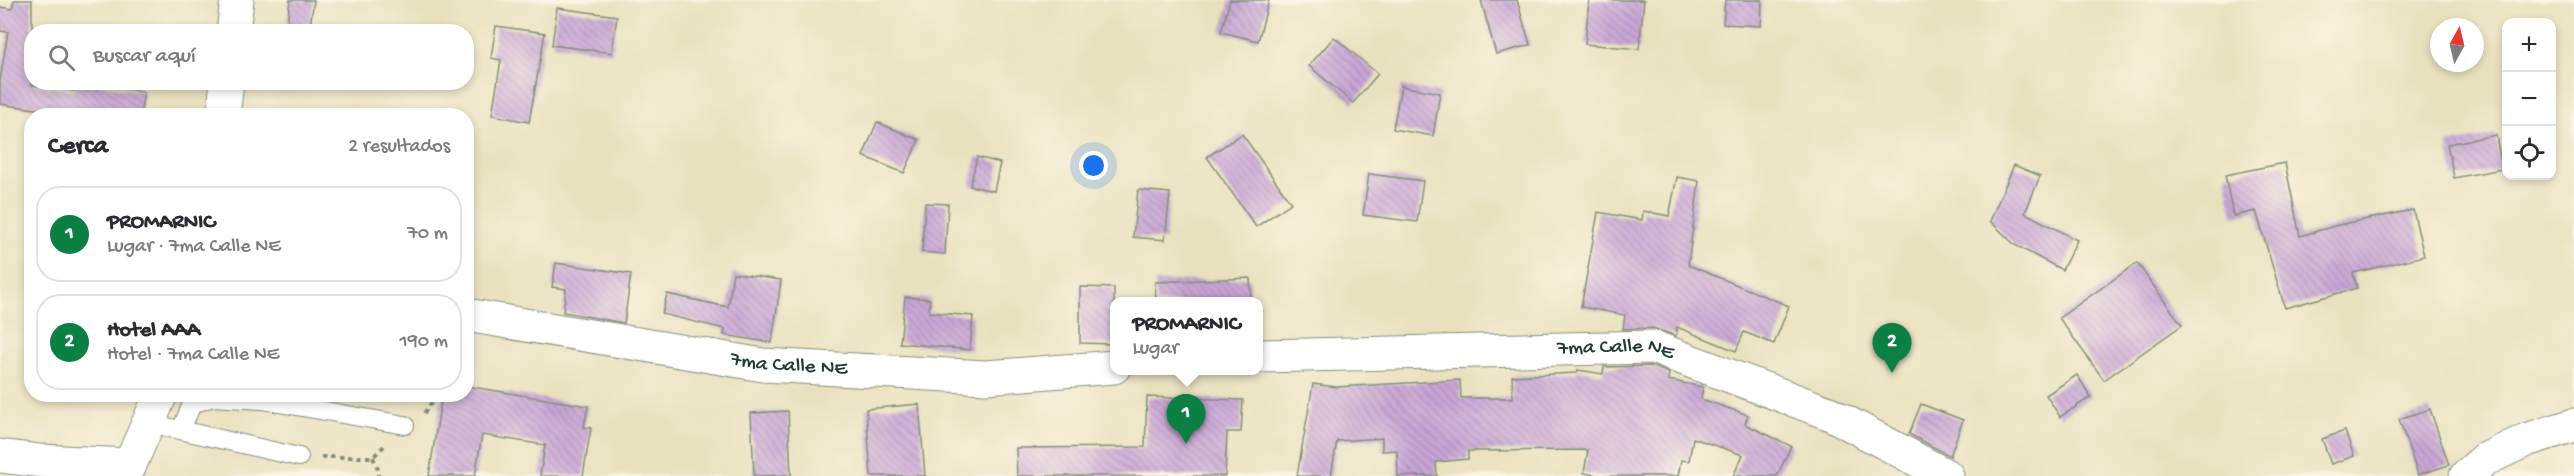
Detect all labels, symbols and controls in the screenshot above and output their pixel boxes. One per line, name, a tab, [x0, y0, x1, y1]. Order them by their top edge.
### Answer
north arrow	[2430, 18, 2484, 72]
map controls	[2502, 18, 2556, 180]
button: +	[2502, 18, 2556, 72]
search box	[24, 24, 474, 90]
icon: search	[45, 41, 78, 74]
text: Buscar aquí	[93, 44, 196, 70]
button: −	[2502, 72, 2556, 126]
button: locate	[2502, 126, 2556, 180]
text: Cerca	[48, 132, 108, 163]
text: 2 resultados	[348, 136, 450, 159]
your location	[1079, 151, 1108, 180]
text: PROMARNIC	[107, 210, 215, 236]
text: 1	[65, 223, 74, 246]
text: 70 m	[407, 223, 448, 246]
text: Lugar · 7ma Calle NE	[107, 236, 281, 259]
popup	[1110, 297, 1263, 375]
text: PROMARNIC	[1132, 312, 1241, 338]
text: Hotel AAA	[107, 318, 200, 344]
pin: 2	[1872, 324, 1912, 373]
text: 2	[65, 331, 74, 354]
text: 190 m	[400, 331, 448, 354]
street label: 7ma Calle NE	[1556, 333, 1678, 367]
text: Lugar	[1132, 338, 1179, 361]
text: Hotel · 7ma Calle NE	[107, 344, 279, 367]
street label: 7ma Calle NE	[727, 347, 849, 382]
pin: 1	[1166, 394, 1206, 444]

